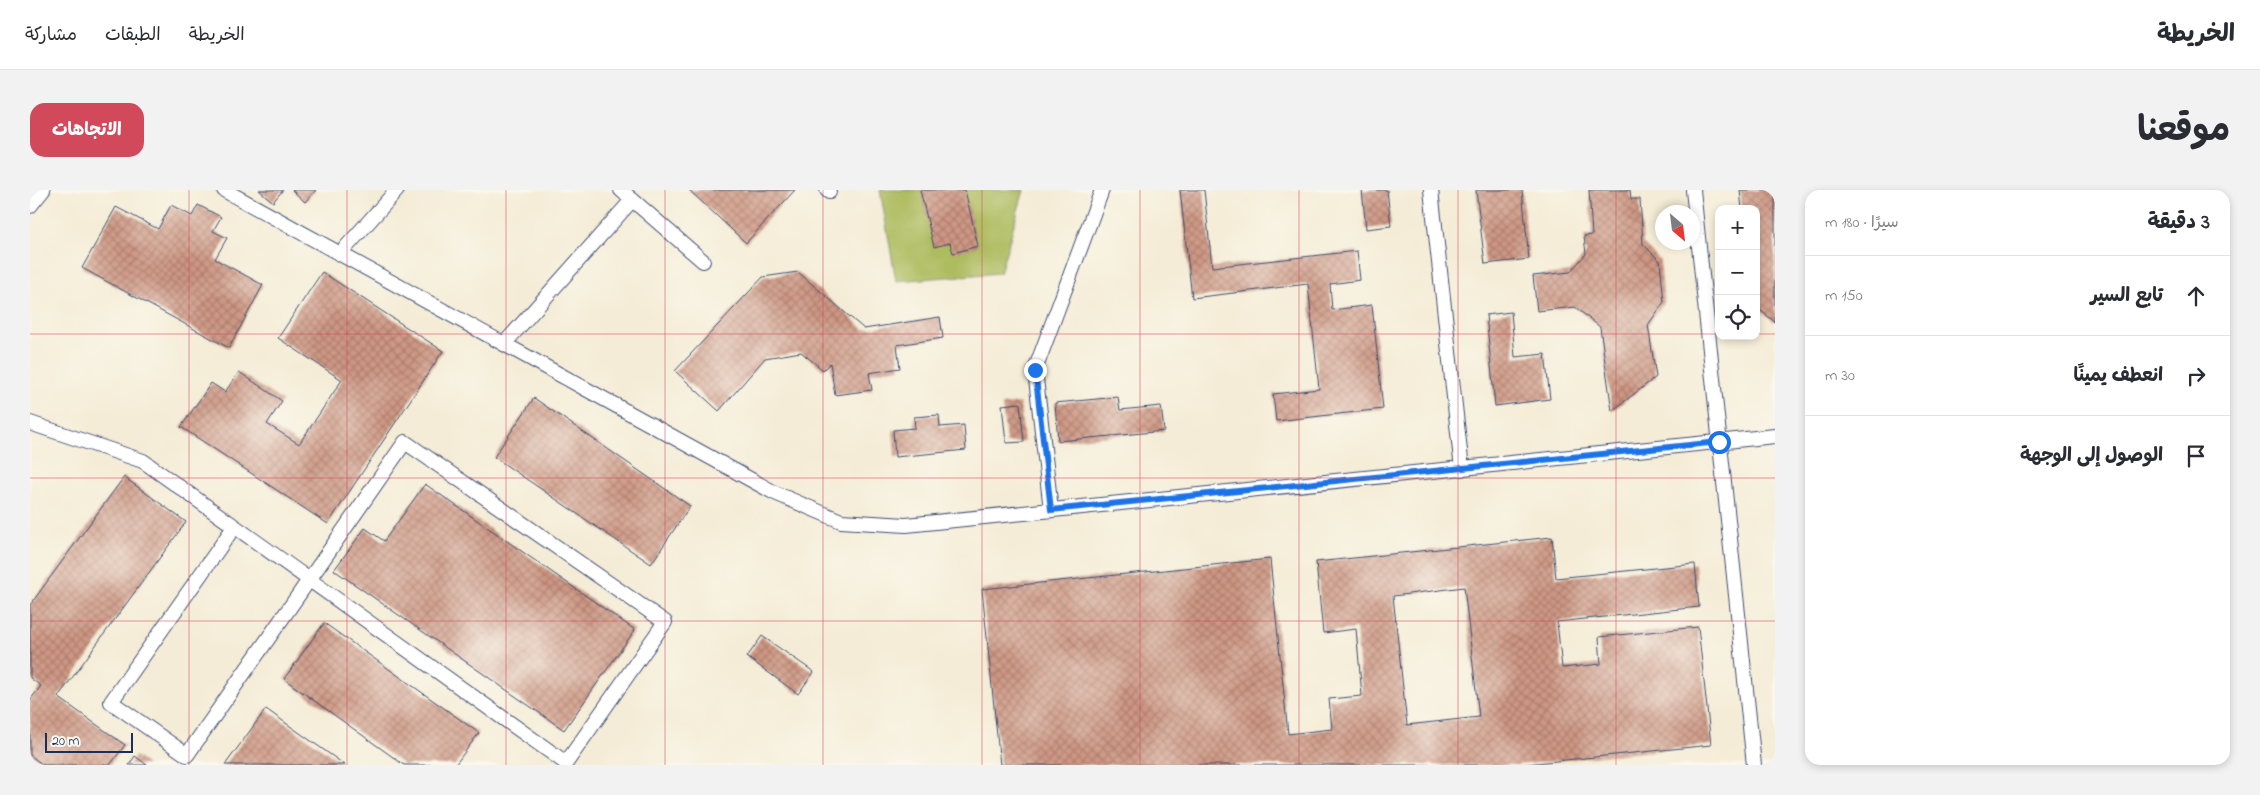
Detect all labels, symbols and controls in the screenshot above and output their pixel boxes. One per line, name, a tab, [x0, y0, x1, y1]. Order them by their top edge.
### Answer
text: الخريطة	[2157, 18, 2235, 53]
text: مشاركة	[25, 23, 77, 49]
text: الطبقات	[105, 23, 161, 49]
text: الخريطة	[189, 23, 245, 49]
button: الاتجاهات	[30, 103, 144, 157]
text: موقعنا	[2137, 106, 2230, 157]
north arrow	[1655, 205, 1700, 250]
map controls	[1715, 205, 1760, 340]
button: +	[1715, 205, 1760, 250]
text: 3 دقيقة	[2148, 208, 2210, 238]
text: سيرًا · 180 m	[1825, 211, 1899, 235]
button: −	[1715, 250, 1760, 295]
icon: ahead	[2182, 282, 2210, 310]
text: تابع السير	[2091, 283, 2163, 310]
text: 150 m	[1825, 284, 1863, 308]
button: locate	[1715, 295, 1760, 340]
route end	[1024, 359, 1047, 382]
icon: right	[2182, 362, 2210, 390]
text: انعطف يمينًا	[2073, 363, 2163, 390]
text: 30 m	[1825, 364, 1855, 388]
route start	[1708, 431, 1731, 454]
icon: arrive	[2182, 442, 2210, 470]
text: الوصول إلى الوجهة	[2020, 443, 2163, 470]
scale bar	[45, 730, 132, 753]
text: 20 m	[52, 731, 79, 752]

